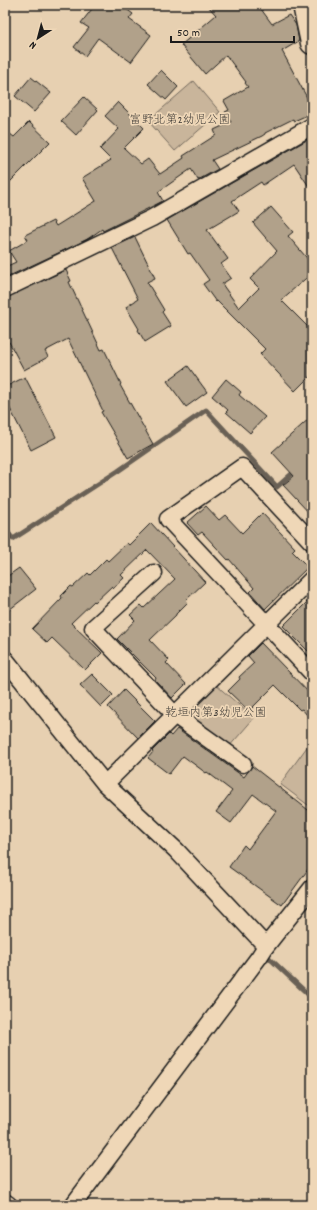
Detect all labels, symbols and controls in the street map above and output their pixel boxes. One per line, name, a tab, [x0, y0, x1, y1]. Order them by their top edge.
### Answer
north arrow	[18, 18, 58, 58]
scale bar	[171, 18, 294, 44]
text: 50 m	[177, 25, 200, 42]
text: N	[26, 36, 40, 53]
park label: 富野北第2幼児公園	[129, 112, 231, 129]
park label: 乾垣内第3幼児公園	[165, 705, 267, 722]

